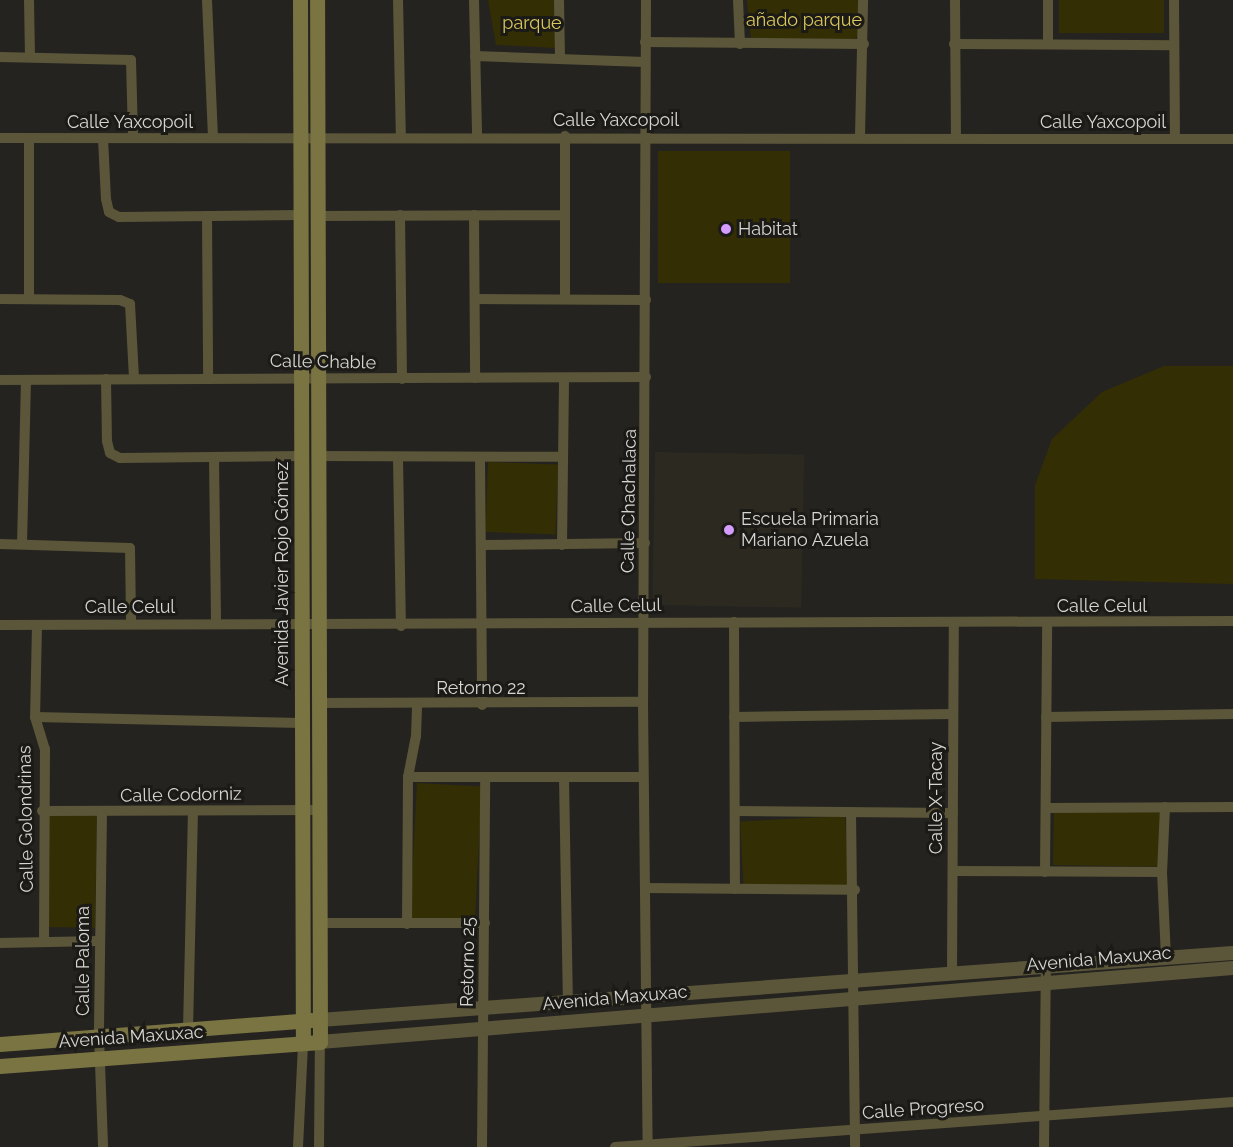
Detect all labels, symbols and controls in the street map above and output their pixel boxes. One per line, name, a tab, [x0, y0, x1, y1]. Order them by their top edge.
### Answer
park label: añado parque	[746, 9, 862, 31]
park label: parque	[502, 12, 562, 34]
street label: Calle Yaxcopoil	[553, 109, 679, 131]
street label: Calle Yaxcopoil	[67, 111, 193, 133]
street label: Calle Yaxcopoil	[1040, 111, 1166, 133]
place label: Habitat	[738, 218, 798, 240]
marker: Habitat	[719, 222, 733, 236]
street label: Calle Chable	[270, 350, 376, 374]
street label: Calle Chachalaca	[617, 429, 641, 573]
street label: Avenida Javier Rojo Gómez	[271, 461, 293, 687]
place label: Escuela Primaria Mariano Azuela	[741, 509, 879, 552]
marker: Escuela Primaria Mariano Azuela	[722, 523, 736, 537]
street label: Calle Celul	[571, 594, 661, 618]
street label: Calle Celul	[1057, 595, 1147, 617]
street label: Calle Celul	[85, 596, 175, 618]
street label: Retorno 22	[436, 677, 526, 699]
street label: Calle X-Tacay	[925, 742, 947, 854]
street label: Calle Golondrinas	[14, 745, 38, 893]
street label: Calle Codorniz	[120, 783, 242, 807]
street label: Calle Paloma	[72, 906, 94, 1016]
street label: Retorno 25	[456, 917, 480, 1007]
street label: Avenida Maxuxac	[1026, 942, 1172, 976]
street label: Avenida Maxuxac	[542, 981, 688, 1015]
street label: Avenida Maxuxac	[58, 1021, 204, 1053]
street label: Calle Progreso	[861, 1094, 985, 1124]

